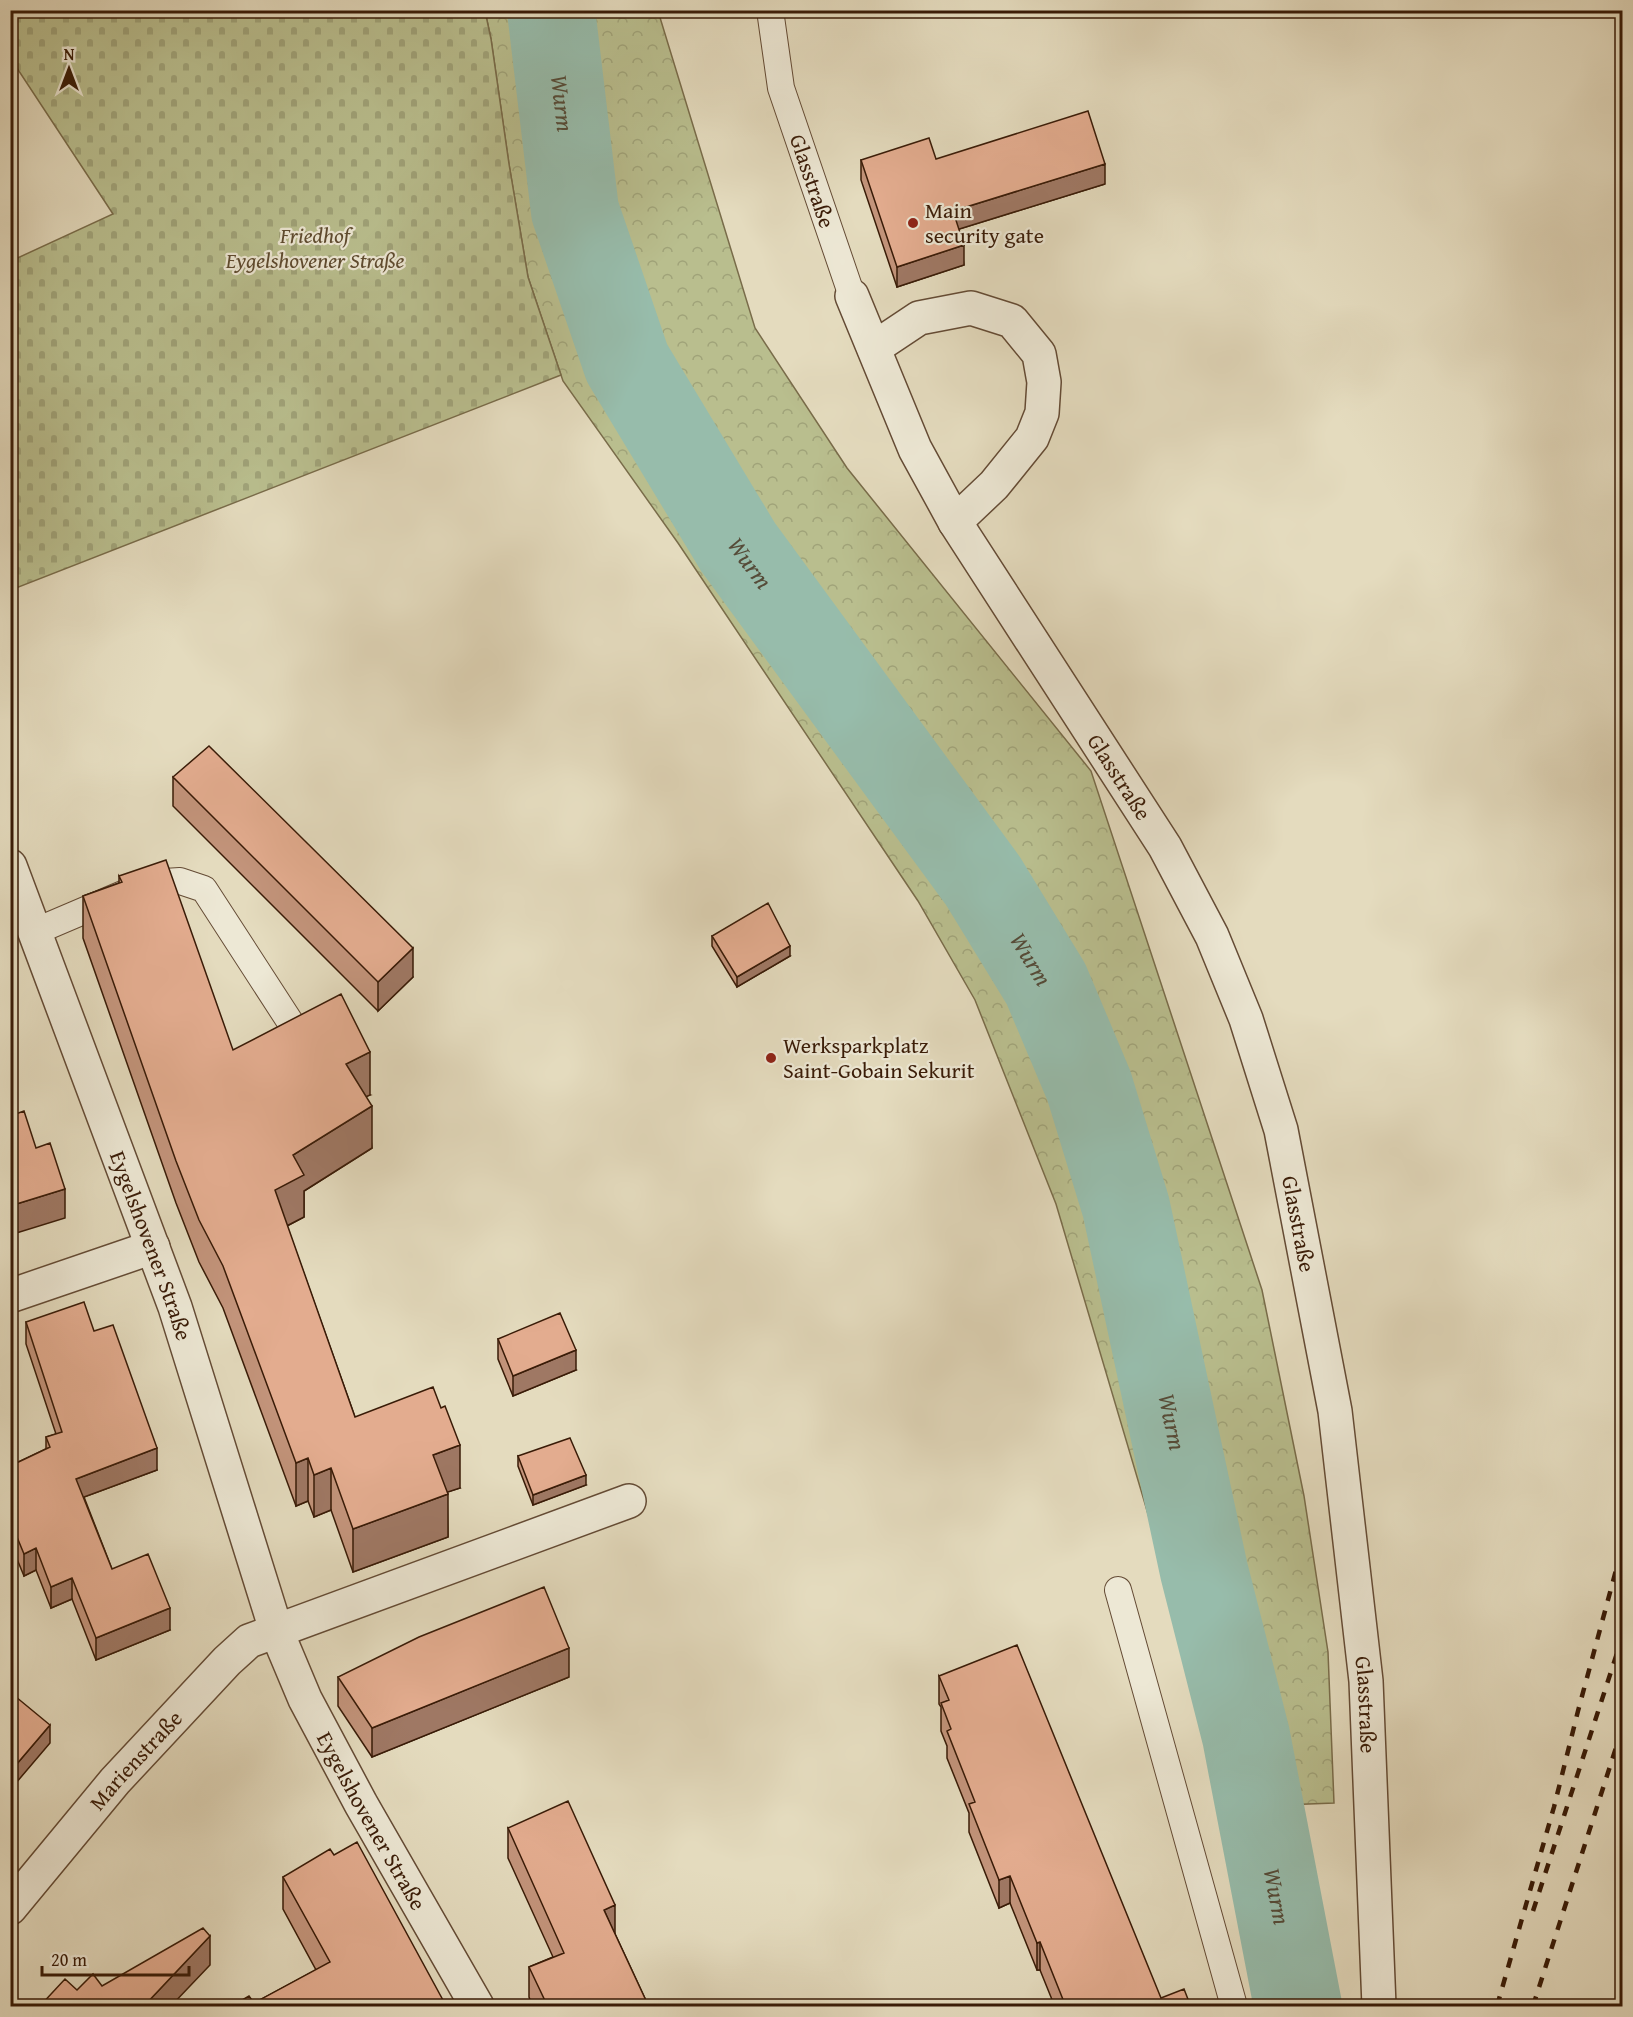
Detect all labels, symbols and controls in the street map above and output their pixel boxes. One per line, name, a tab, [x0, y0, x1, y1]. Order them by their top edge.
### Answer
north arrow	[39, 39, 99, 99]
text: N	[64, 42, 75, 66]
water label: Wurm	[542, 73, 583, 134]
street label: Glasstraße	[782, 130, 844, 232]
place label: Main security gate	[925, 194, 1044, 251]
marker: Main security gate	[906, 216, 920, 230]
park label: Friedhof Eygelshovener Straße	[225, 219, 404, 276]
water label: Wurm	[719, 529, 781, 596]
street label: Glasstraße	[1080, 727, 1159, 826]
water label: Wurm	[1001, 925, 1061, 993]
place label: Werksparkplatz Saint-Gobain Sekurit	[783, 1029, 975, 1086]
marker: Werksparkplatz Saint-Gobain Sekurit	[764, 1051, 778, 1065]
street label: Eygelshovener Straße	[102, 1146, 200, 1344]
street label: Glasstraße	[1274, 1173, 1324, 1275]
water label: Wurm	[1149, 1390, 1196, 1454]
street label: Glasstraße	[1347, 1654, 1385, 1754]
street label: Marienstraße	[81, 1703, 189, 1817]
street label: Eygelshovener Straße	[309, 1726, 435, 1916]
water label: Wurm	[1255, 1865, 1300, 1928]
scale bar	[42, 1939, 189, 1977]
text: 20 m	[51, 1946, 87, 1973]

